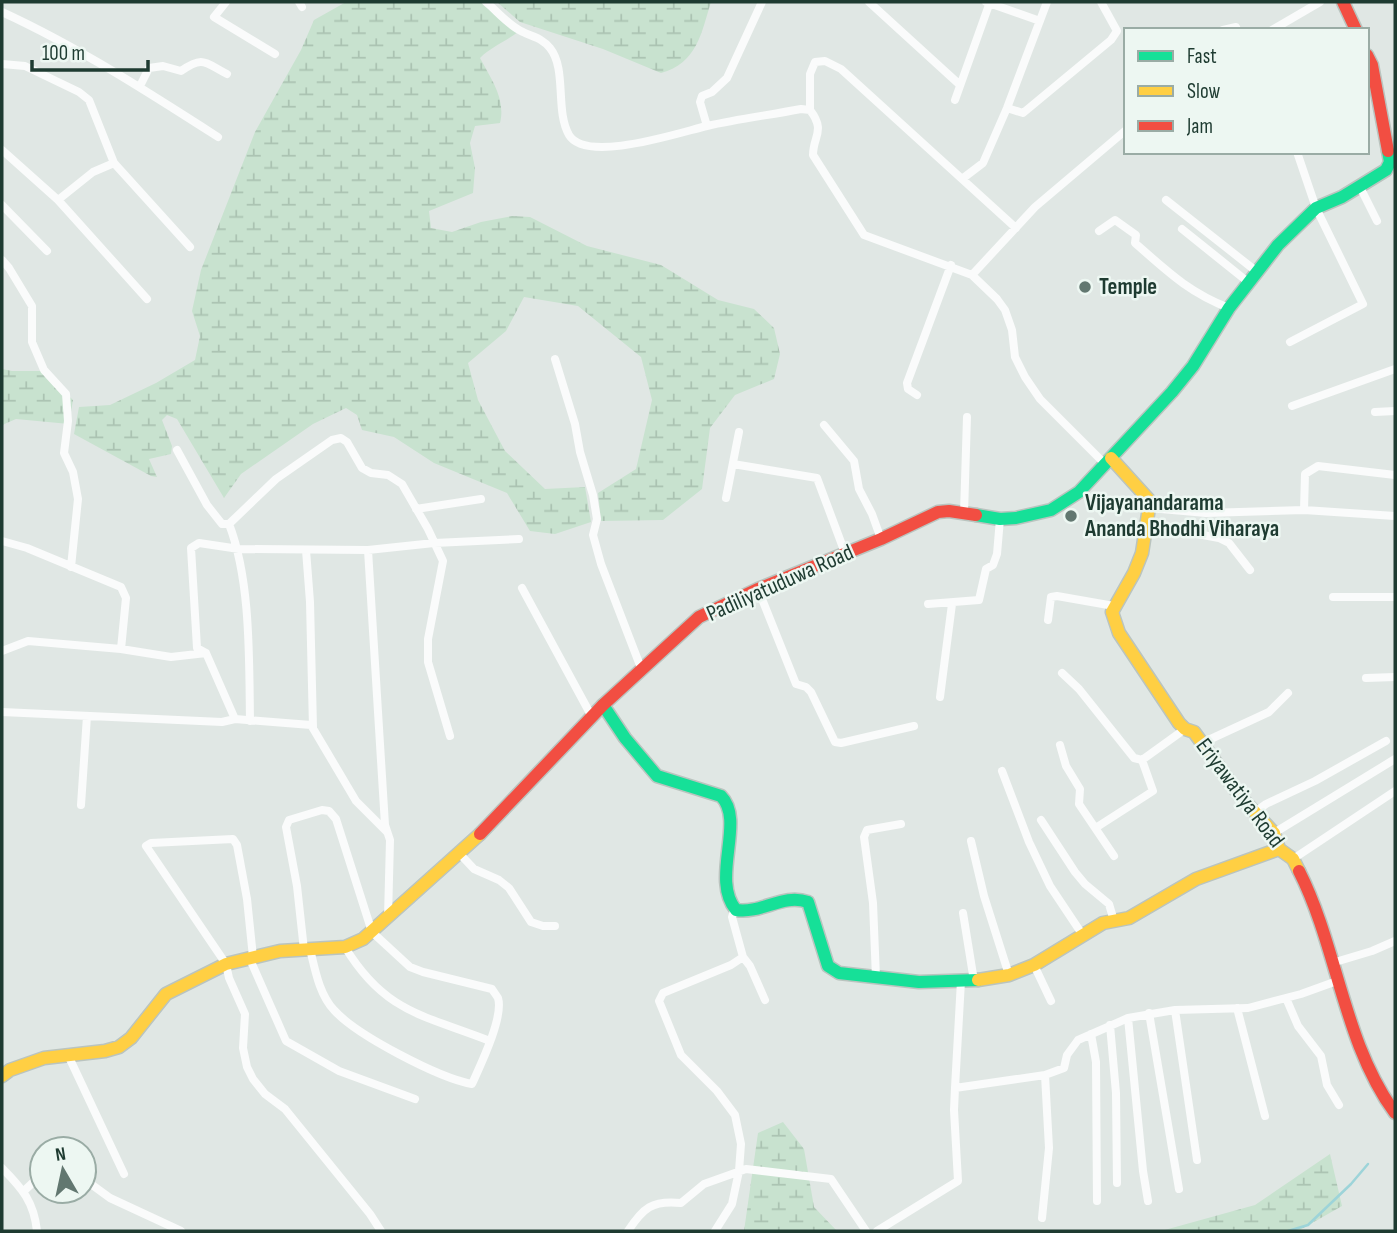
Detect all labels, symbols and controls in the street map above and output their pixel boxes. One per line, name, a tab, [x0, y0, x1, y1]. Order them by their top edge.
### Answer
scale bar	[32, 28, 147, 72]
legend	[1124, 28, 1369, 154]
text: 100 m	[42, 41, 85, 66]
text: Fast	[1187, 44, 1217, 69]
text: Slow	[1187, 79, 1221, 104]
text: Jam	[1186, 114, 1213, 139]
place label: Temple	[1099, 273, 1157, 301]
marker: Temple	[1077, 279, 1093, 295]
place label: Vijayanandarama Ananda Bhodhi Viharaya	[1084, 489, 1279, 543]
marker: Vijayanandarama Ananda Bhodhi Viharaya	[1063, 508, 1079, 524]
street label: Padiliyatuduwa Road	[702, 538, 858, 628]
street label: Eriyawatiya Road	[1190, 733, 1290, 853]
north arrow	[28, 1135, 98, 1205]
text: N	[54, 1143, 67, 1167]

